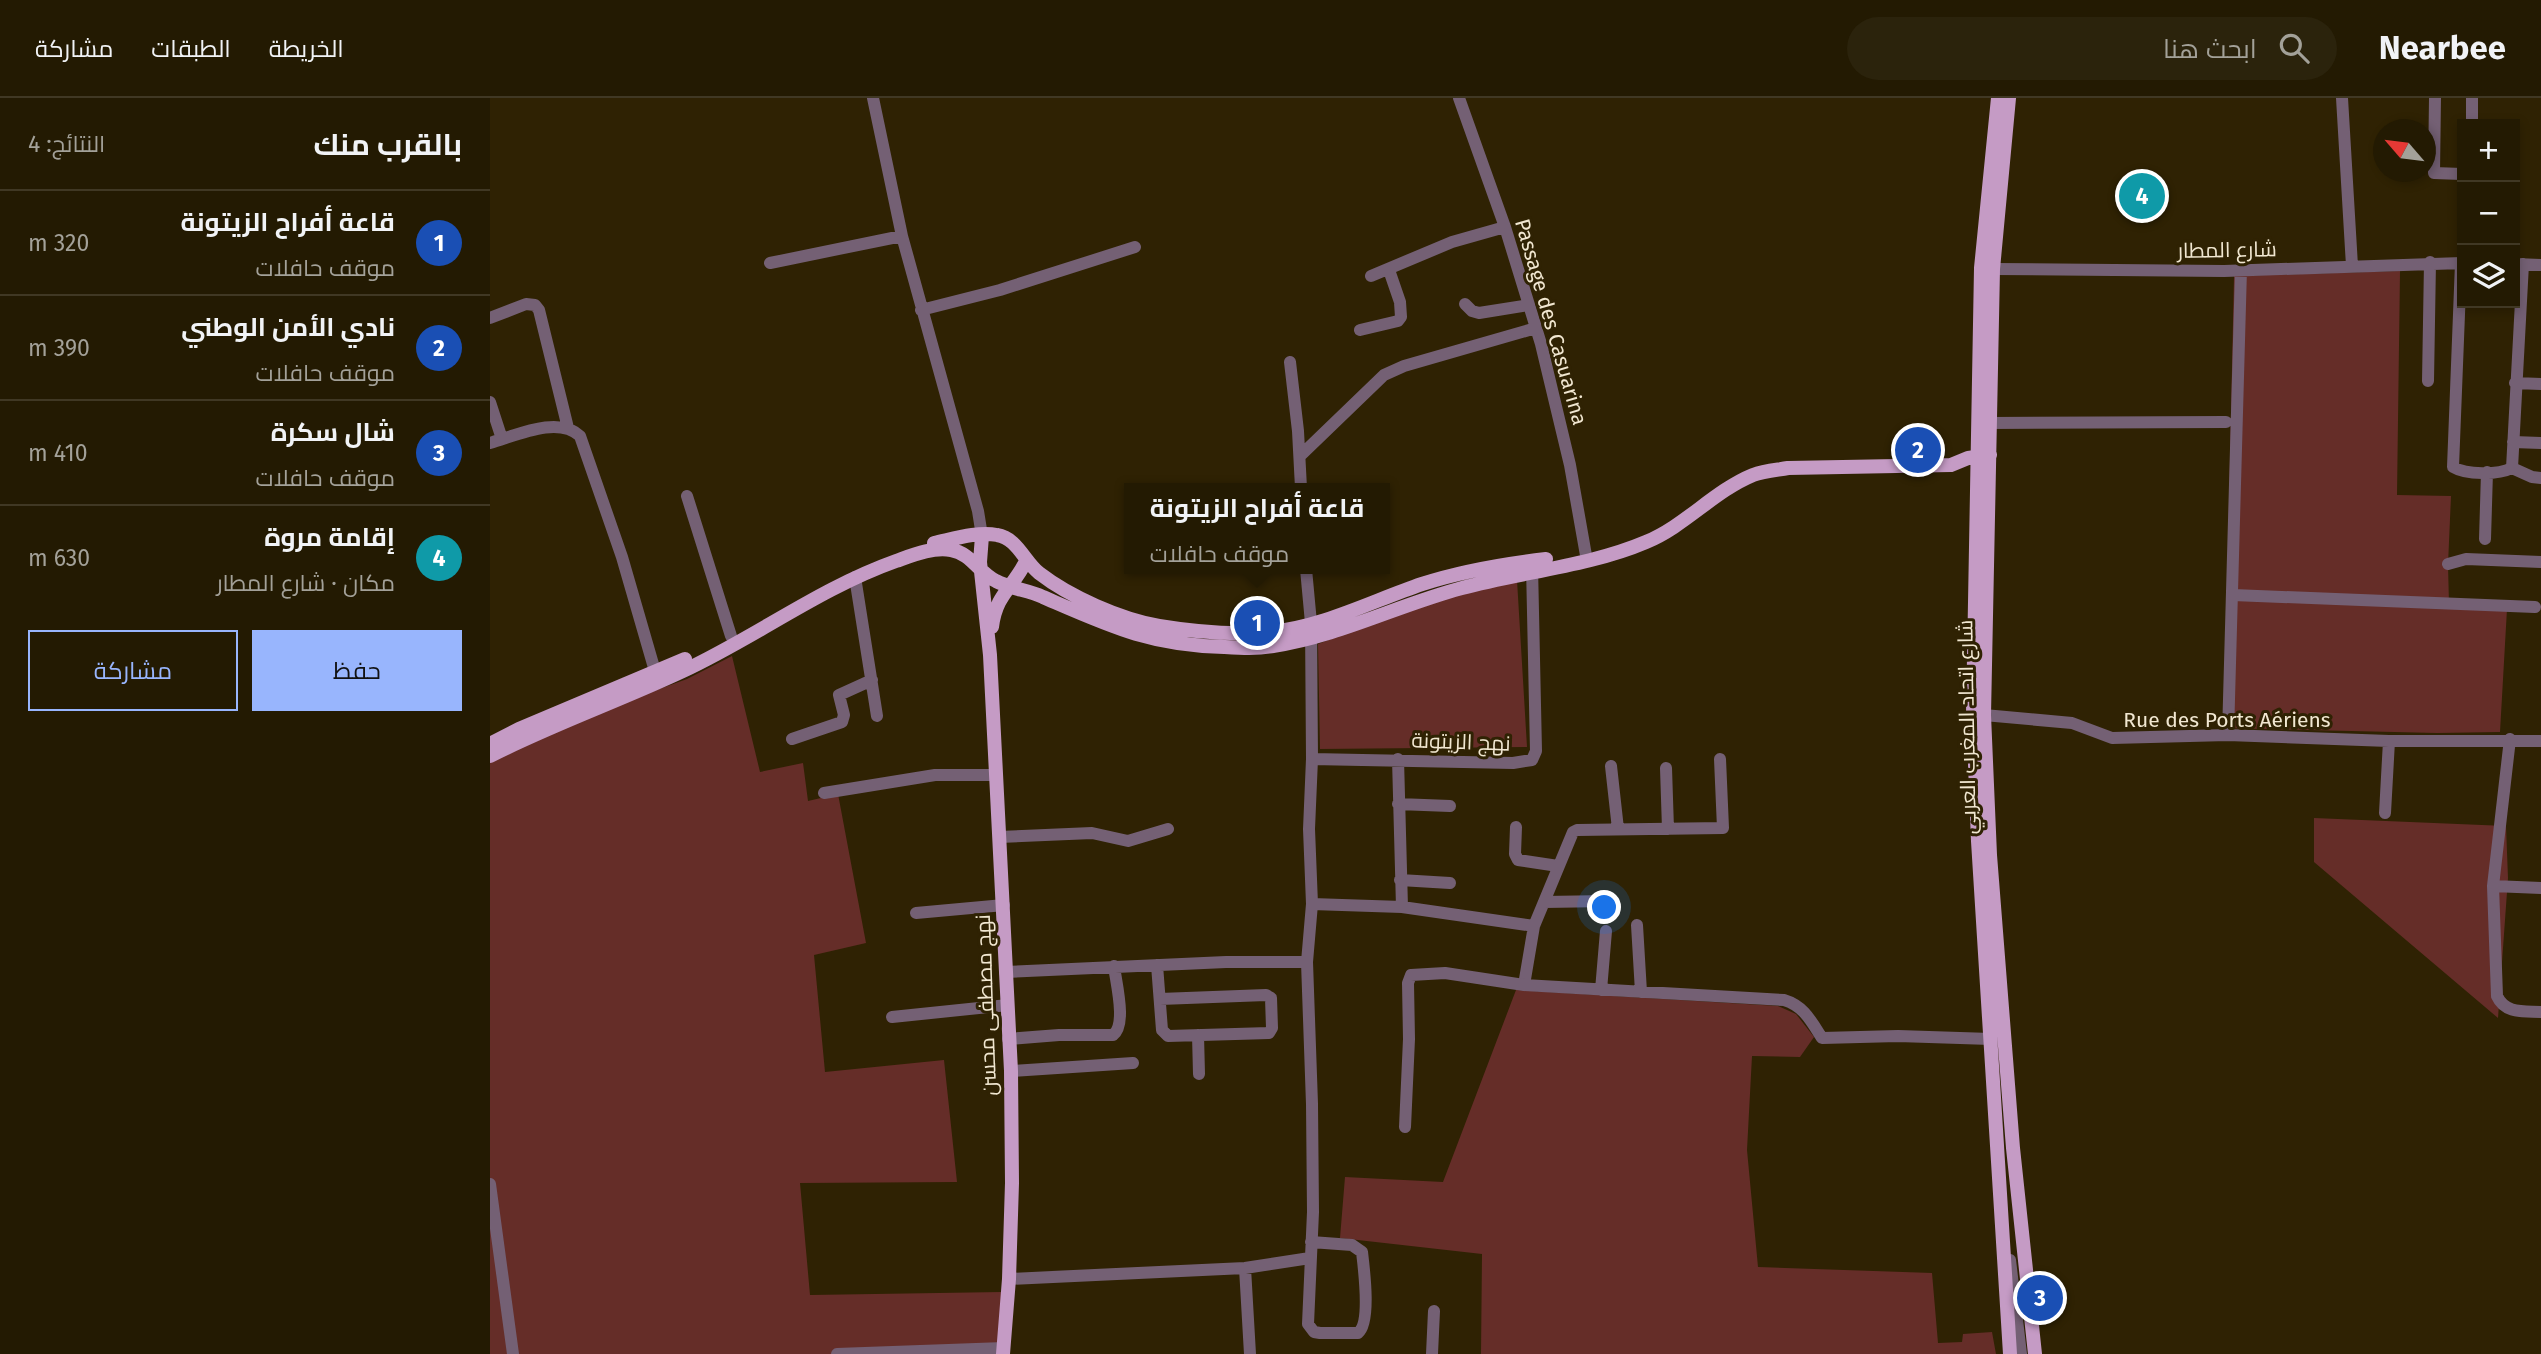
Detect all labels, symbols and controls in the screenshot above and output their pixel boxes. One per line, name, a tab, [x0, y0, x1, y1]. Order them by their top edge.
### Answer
search box	[1847, 17, 2337, 80]
text: Nearbee	[2379, 28, 2506, 68]
icon: search	[2275, 29, 2313, 67]
text: ابحث هنا	[2163, 34, 2257, 65]
text: مشاركة	[35, 35, 113, 63]
text: الطبقات	[151, 35, 231, 63]
text: الخريطة	[269, 35, 344, 63]
north arrow	[2373, 119, 2436, 182]
map controls	[2457, 119, 2520, 308]
button: +	[2457, 119, 2520, 182]
text: بالقرب منك	[313, 127, 462, 163]
text: النتائج: 4	[28, 130, 105, 158]
pin: 4	[2119, 170, 2165, 222]
button: −	[2457, 182, 2520, 245]
text: قاعة أفراح الزيتونة	[180, 207, 395, 238]
street label: Passage des Casuarina	[1509, 216, 1593, 428]
text: 320 m	[28, 229, 89, 257]
text: 1	[434, 229, 444, 257]
street label: شارع المطار	[2176, 236, 2277, 265]
button: layers	[2457, 245, 2520, 308]
text: موقف حافلات	[256, 254, 395, 282]
text: نادي الأمن الوطني	[181, 312, 395, 343]
text: 390 m	[28, 334, 90, 362]
text: 2	[433, 334, 445, 362]
text: موقف حافلات	[256, 359, 395, 387]
text: شال سكرة	[271, 417, 395, 448]
pin: 2	[1895, 424, 1941, 476]
text: 410 m	[28, 439, 88, 467]
text: 3	[433, 439, 445, 467]
text: موقف حافلات	[256, 464, 395, 492]
popup	[1124, 483, 1390, 574]
text: قاعة أفراح الزيتونة	[1150, 493, 1364, 524]
text: إقامة مروة	[264, 522, 395, 553]
text: موقف حافلات	[1150, 540, 1289, 568]
text: 630 m	[28, 544, 90, 572]
text: 4	[433, 544, 446, 572]
text: مكان · شارع المطار	[217, 569, 395, 597]
pin: 1	[1234, 597, 1280, 649]
street label: شارع اتحاد المغرب العربي	[1952, 619, 1985, 835]
button: مشاركة	[28, 630, 238, 711]
button: حفظ	[252, 630, 462, 711]
street label: Rue des Ports Aériens	[2123, 707, 2331, 733]
street label: نهج الزيتونة	[1411, 727, 1511, 758]
your location	[1587, 890, 1621, 924]
street label: نهج مصطفى محسن	[970, 914, 1003, 1096]
pin: 3	[2017, 1272, 2063, 1324]

